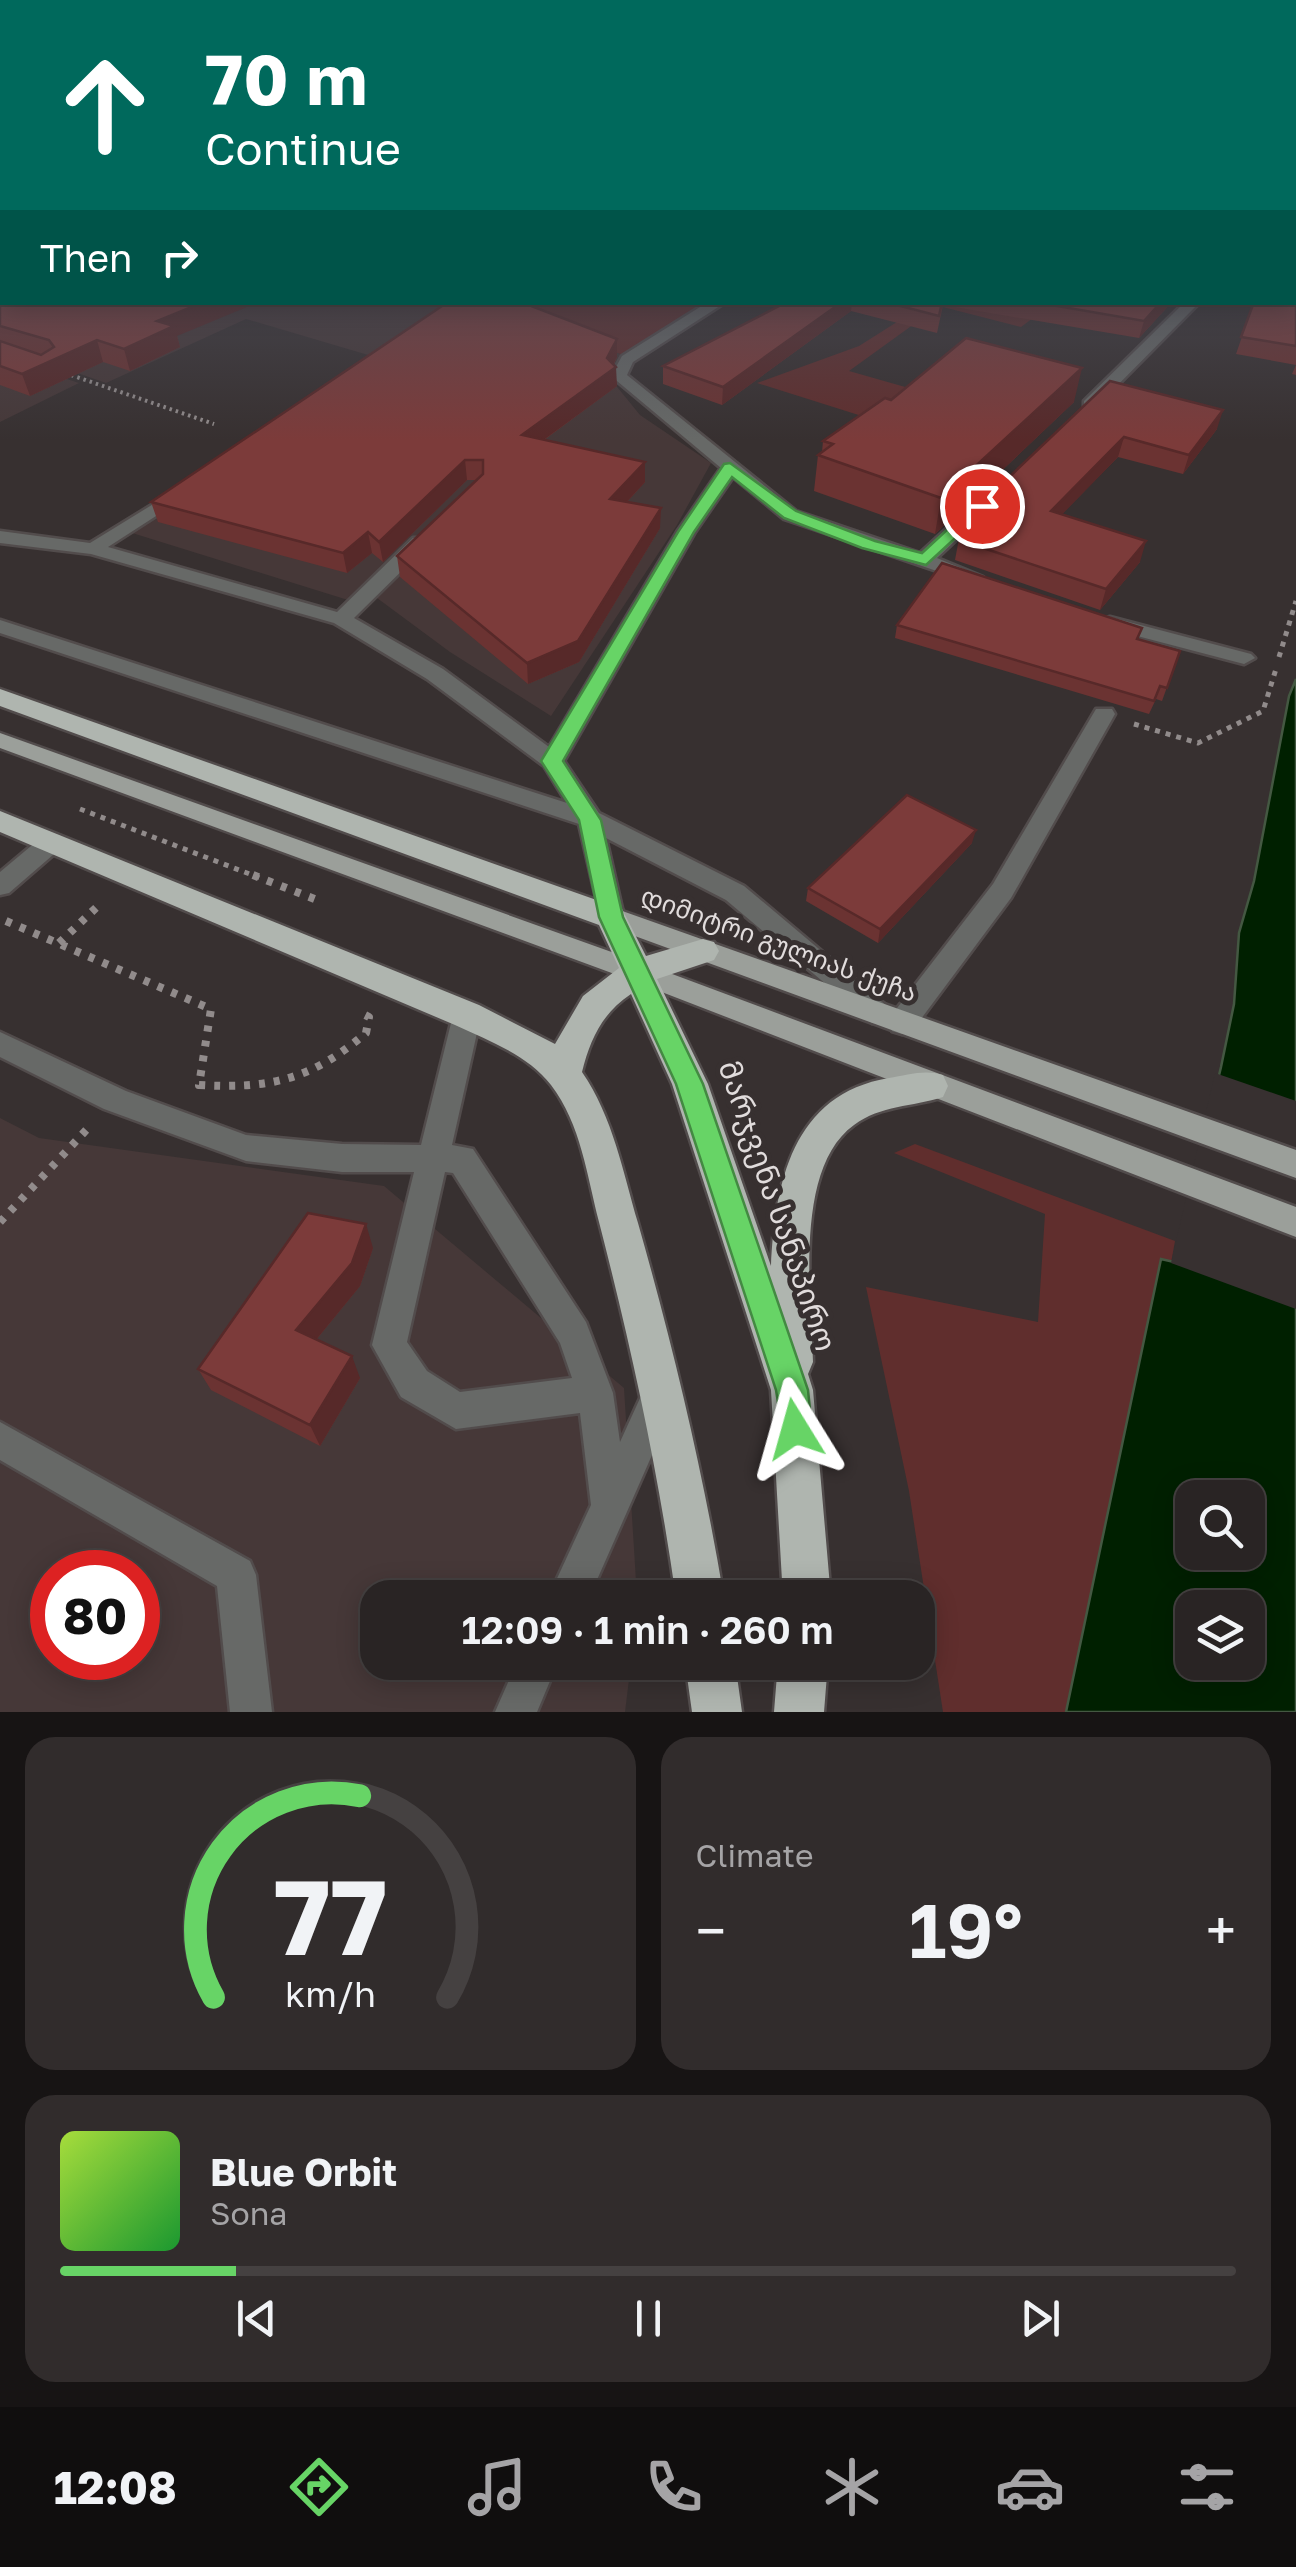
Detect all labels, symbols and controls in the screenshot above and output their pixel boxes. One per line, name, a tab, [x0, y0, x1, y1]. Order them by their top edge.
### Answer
text: 70 m	[205, 36, 367, 120]
icon: ahead	[40, 40, 170, 170]
text: Continue	[205, 121, 401, 175]
icon: right	[152, 230, 207, 285]
text: Then	[40, 235, 132, 280]
pin	[940, 464, 1025, 549]
icon: arrive	[955, 479, 1010, 534]
street label: დიმიტრი გულიას ქუჩა	[637, 879, 921, 1009]
street label: მარჯვენა სანაპირო	[710, 1056, 845, 1356]
position arrow	[743, 1377, 847, 1481]
map controls	[1175, 1480, 1265, 1680]
button: search	[1175, 1480, 1265, 1570]
speed limit sign: 80	[30, 1550, 160, 1680]
button: layers	[1175, 1590, 1265, 1680]
text: 12:09 · 1 min · 260 m	[462, 1607, 833, 1652]
text: Climate	[696, 1836, 814, 1874]
text: 77	[274, 1853, 387, 1978]
text: 19°	[909, 1884, 1023, 1975]
text: −	[696, 1897, 726, 1963]
text: +	[1206, 1897, 1236, 1963]
text: km/h	[285, 1972, 376, 2015]
text: Blue Orbit	[210, 2149, 397, 2194]
text: Sona	[210, 2194, 287, 2232]
icon: previous	[229, 2291, 284, 2346]
icon: pause	[621, 2291, 676, 2346]
icon: next	[1013, 2291, 1068, 2346]
icon: directions	[284, 2452, 354, 2522]
icon: music	[462, 2452, 532, 2522]
icon: phone	[639, 2452, 709, 2522]
icon: climate	[817, 2452, 887, 2522]
icon: car	[995, 2452, 1065, 2522]
icon: filters	[1172, 2452, 1242, 2522]
text: 12:08	[54, 2460, 177, 2514]

